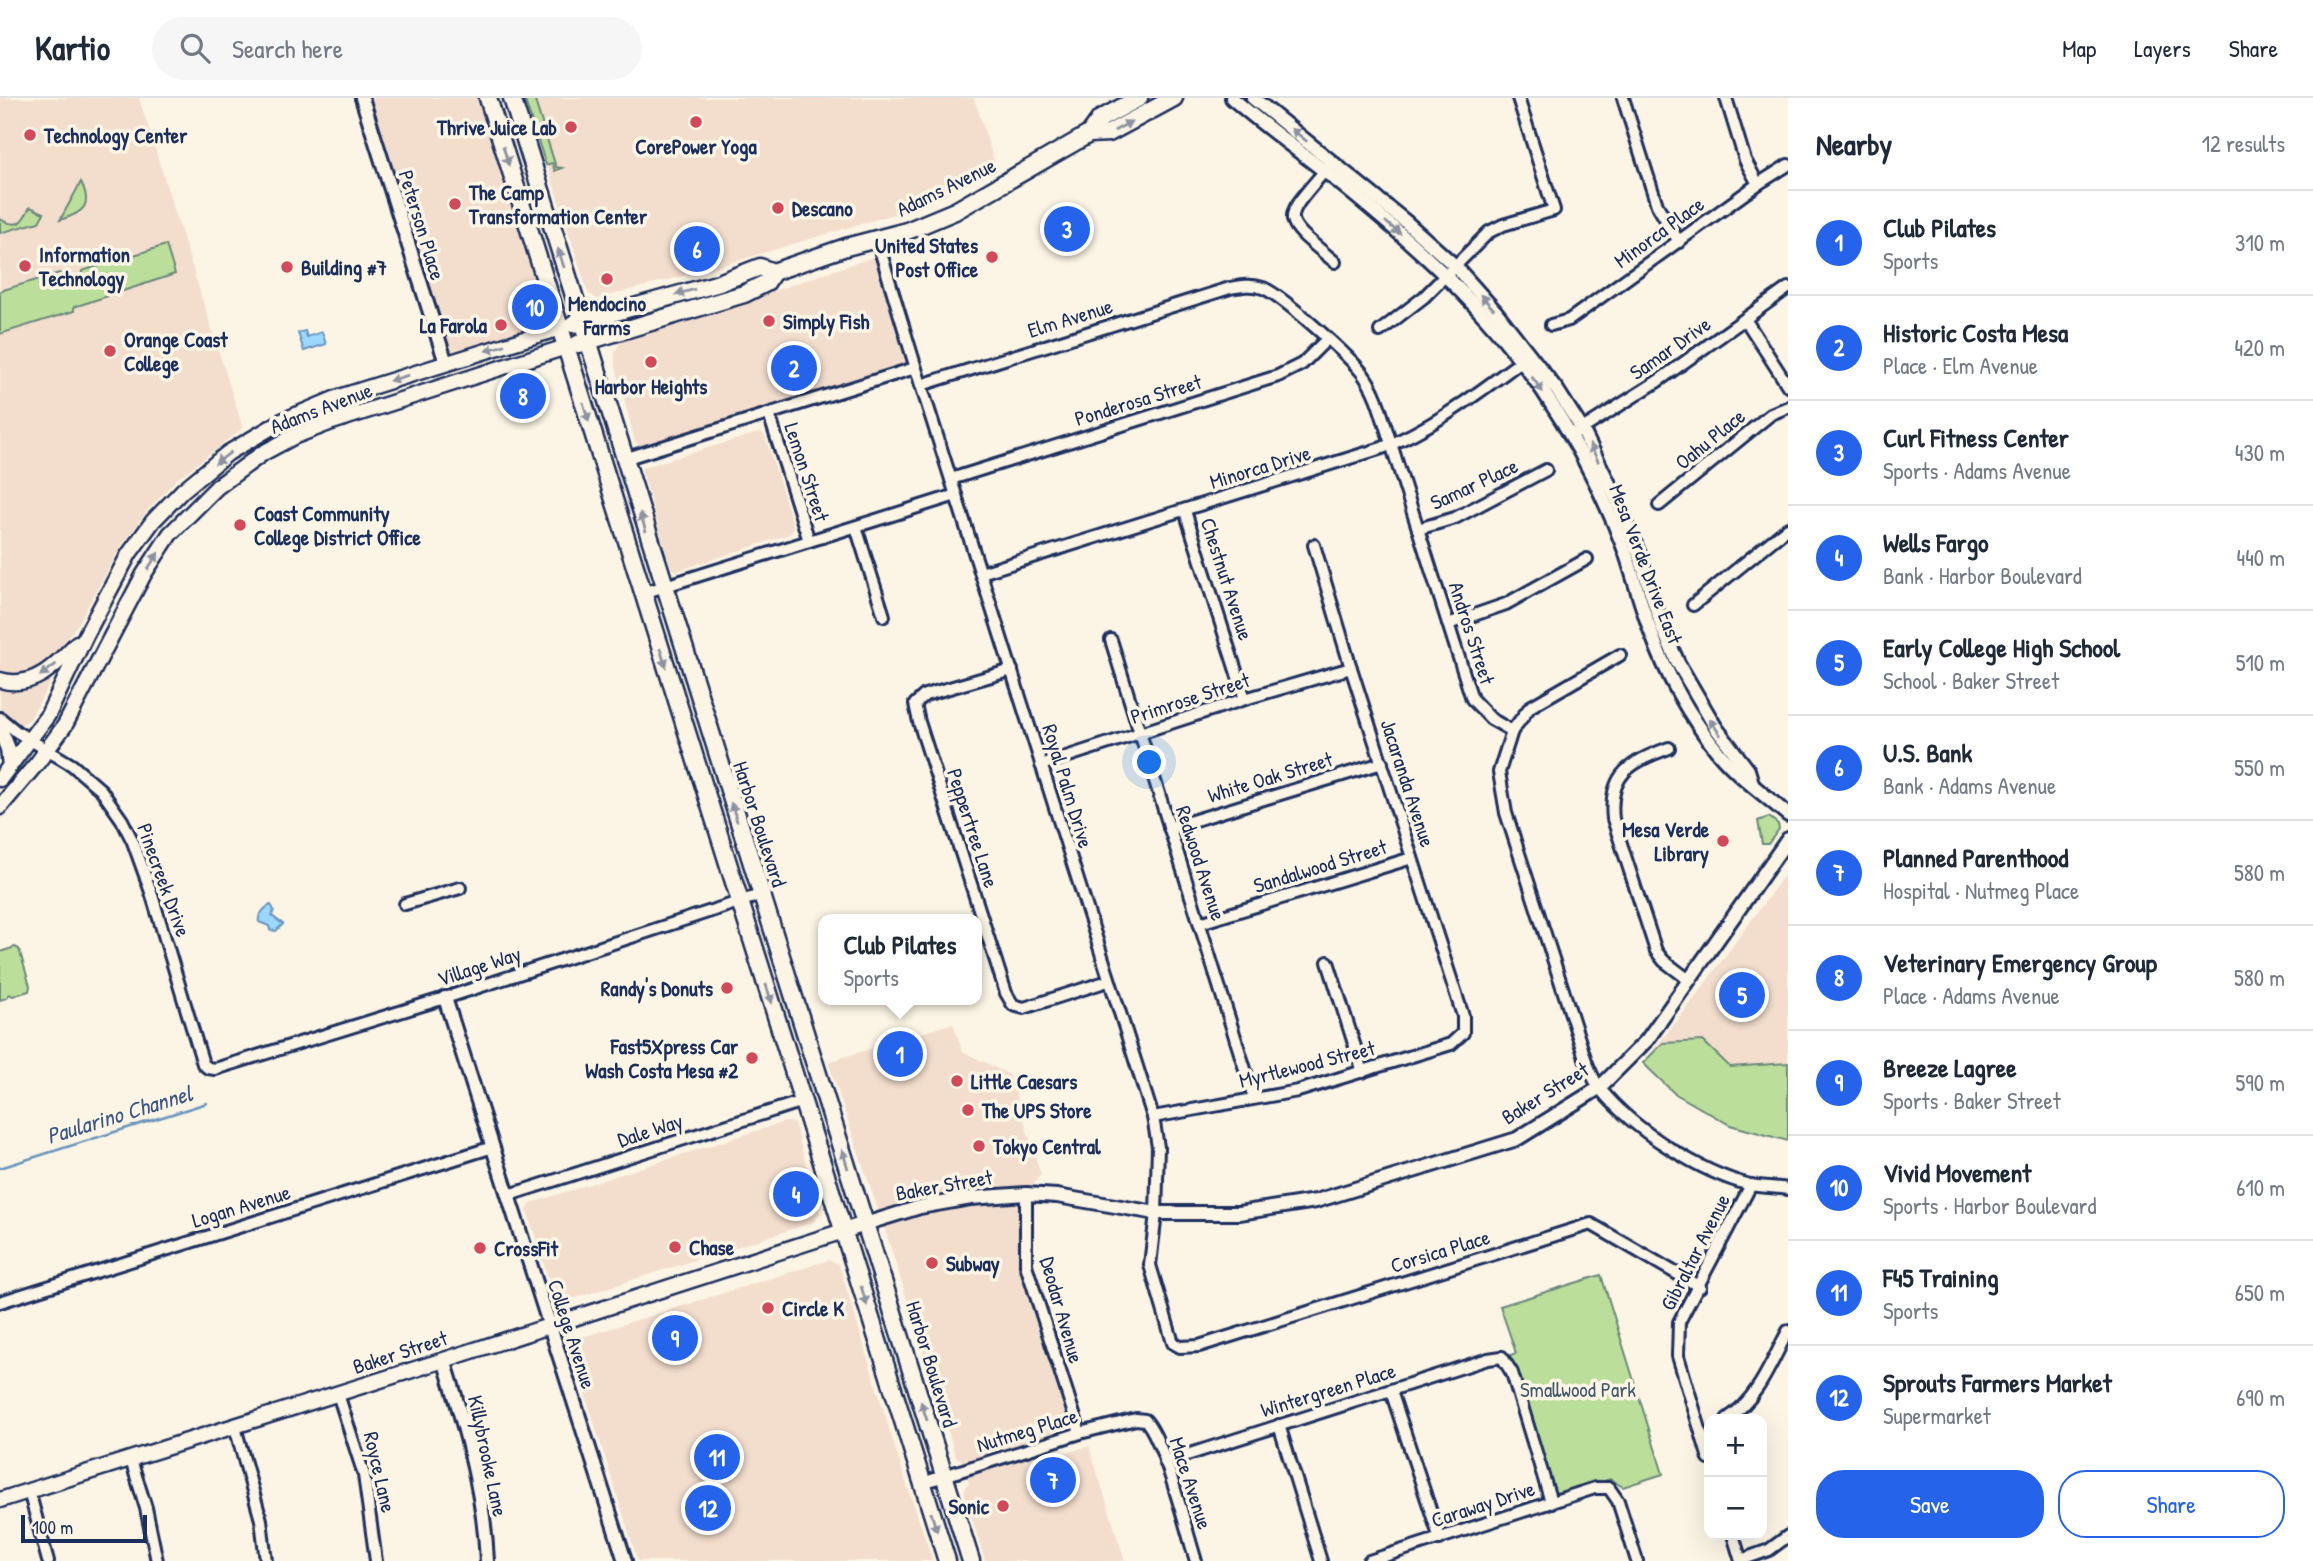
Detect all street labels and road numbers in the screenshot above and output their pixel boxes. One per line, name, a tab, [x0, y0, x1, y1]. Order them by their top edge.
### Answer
street label: Adams Avenue	[892, 150, 1000, 224]
street label: Peterson Place	[392, 167, 452, 283]
street label: Minorca Place	[1608, 189, 1710, 275]
street label: Elm Avenue	[1024, 291, 1116, 345]
street label: Samar Drive	[1624, 310, 1716, 386]
street label: Ponderosa Street	[1071, 367, 1206, 433]
street label: Adams Avenue	[266, 375, 376, 441]
street label: Oahu Place	[1669, 402, 1751, 476]
street label: Lemon Street	[777, 419, 837, 526]
street label: Minorca Drive	[1206, 438, 1314, 496]
street label: Samar Place	[1425, 451, 1523, 517]
street label: Mesa Verde Drive East	[1602, 480, 1690, 649]
street label: Chestnut Avenue	[1194, 514, 1260, 644]
street label: Andros Street	[1442, 578, 1502, 689]
street label: Primrose Street	[1127, 665, 1254, 731]
street label: Jacaranda Avenue	[1374, 715, 1442, 851]
street label: Royal Palm Drive	[1035, 721, 1101, 851]
street label: White Oak Street	[1204, 744, 1337, 810]
street label: Harbor Boulevard	[726, 757, 794, 891]
street label: Peppertree Lane	[940, 765, 1006, 891]
street label: Redwood Avenue	[1169, 802, 1233, 924]
street label: Pinecreek Drive	[130, 819, 198, 941]
street label: Sandalwood Street	[1250, 832, 1391, 900]
street label: Village Way	[433, 939, 525, 993]
street label: Myrtlewood Street	[1236, 1033, 1379, 1095]
street label: Baker Street	[1496, 1054, 1595, 1131]
street label: Dale Way	[614, 1106, 686, 1154]
street label: Baker Street	[893, 1162, 995, 1208]
street label: Logan Avenue	[188, 1177, 294, 1235]
street label: Gibraltar Avenue	[1653, 1189, 1737, 1315]
street label: Corsica Place	[1387, 1222, 1493, 1280]
street label: Deodar Avenue	[1033, 1253, 1091, 1367]
street label: College Avenue	[541, 1276, 603, 1392]
street label: Harbor Boulevard	[899, 1297, 965, 1431]
street label: Baker Street	[349, 1323, 452, 1381]
street label: Wintergreen Place	[1257, 1356, 1399, 1424]
street label: Killybrooke Lane	[461, 1393, 515, 1519]
street label: Nutmeg Place	[973, 1401, 1081, 1459]
street label: Royce Lane	[357, 1429, 403, 1515]
street label: Mace Avenue	[1162, 1433, 1220, 1533]
street label: Caraway Drive	[1428, 1474, 1538, 1534]

